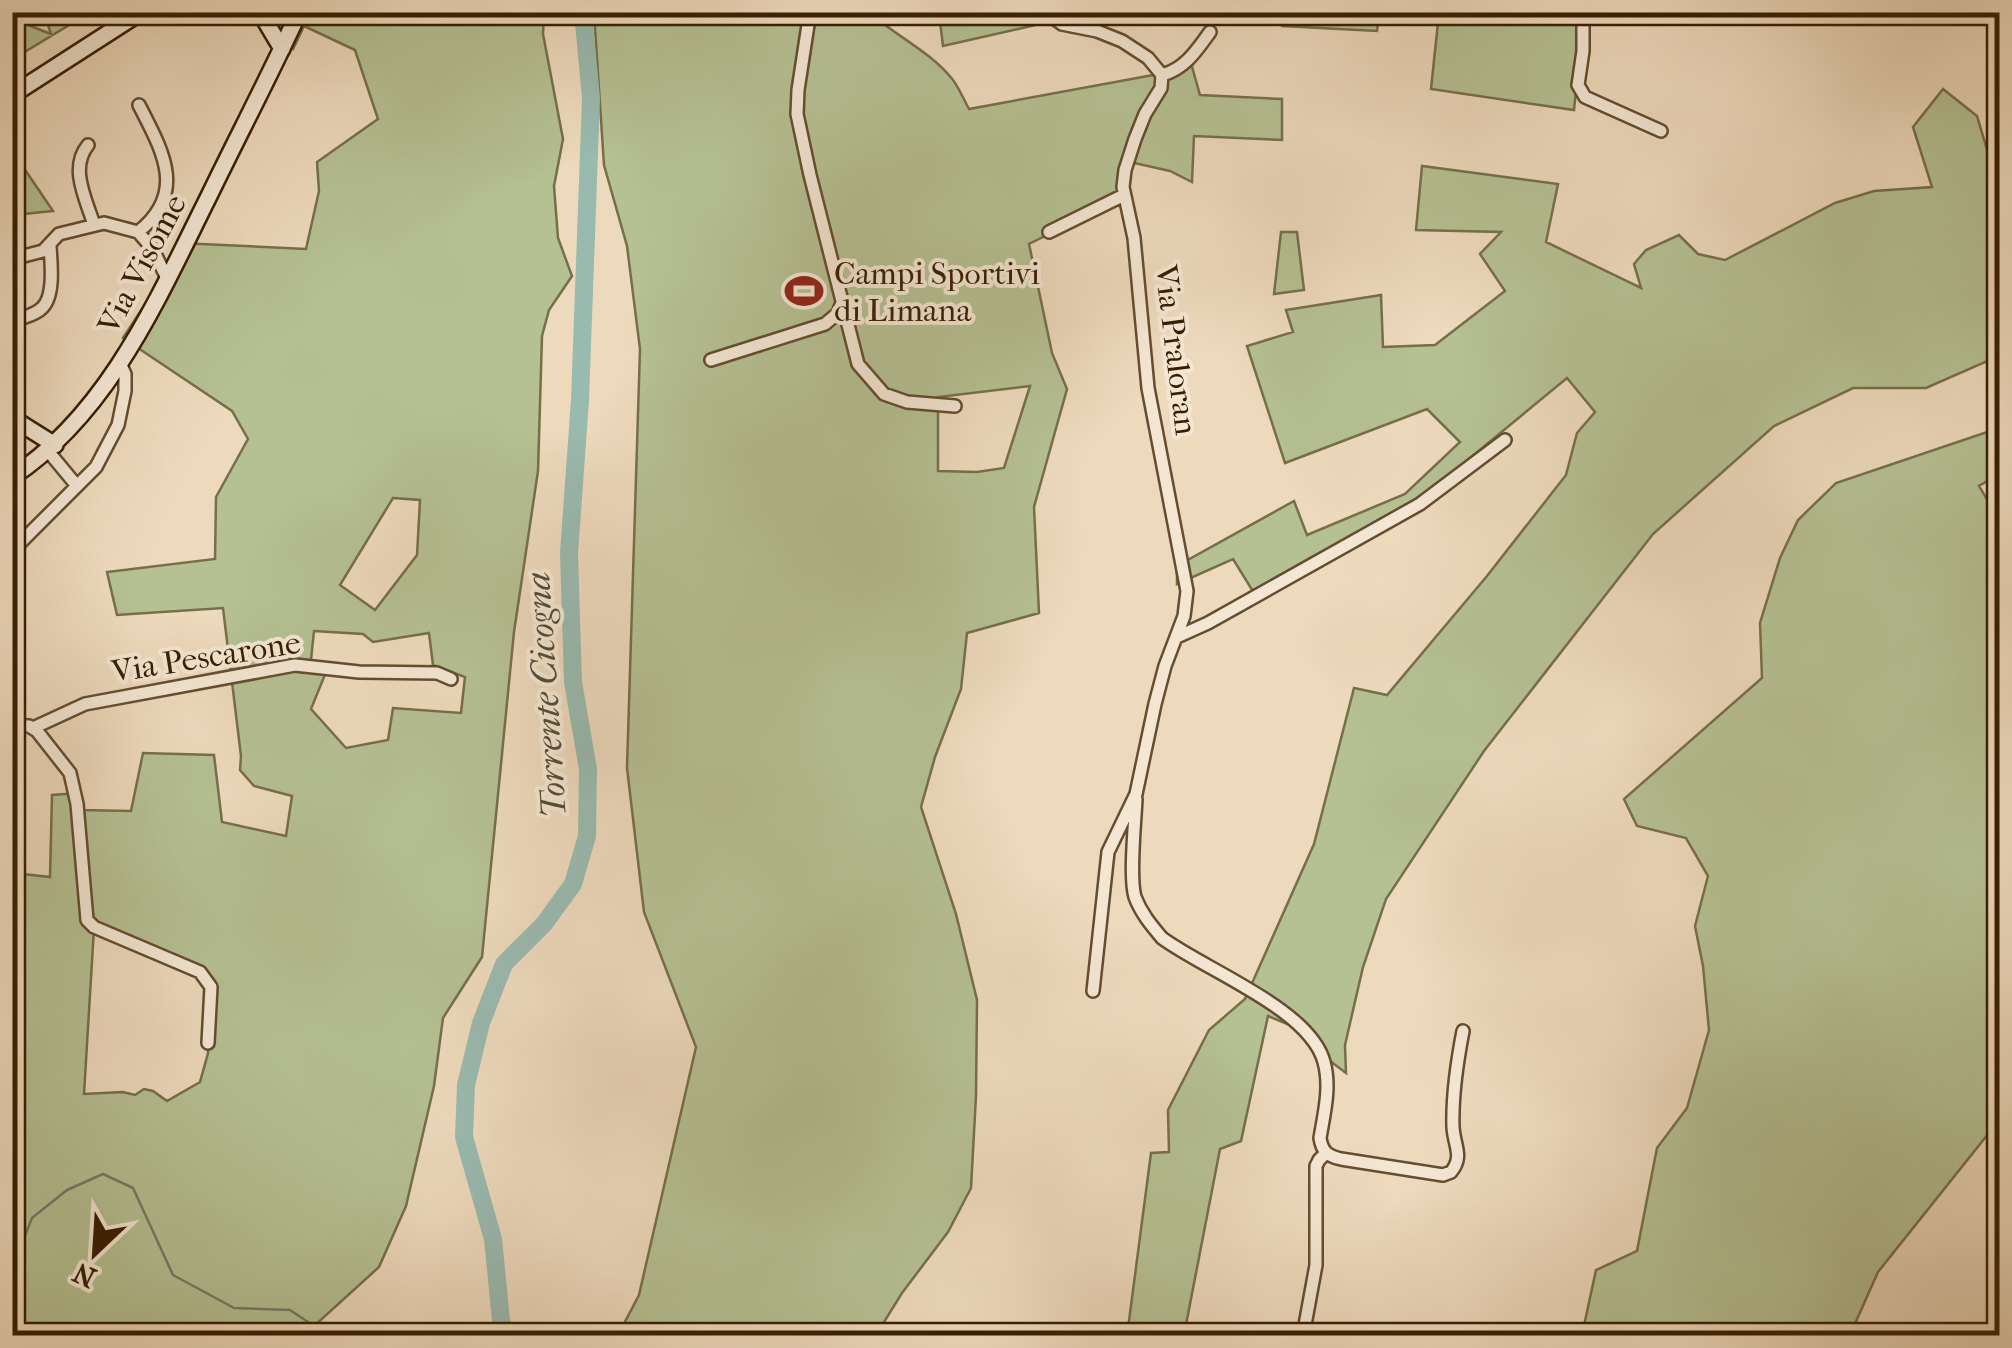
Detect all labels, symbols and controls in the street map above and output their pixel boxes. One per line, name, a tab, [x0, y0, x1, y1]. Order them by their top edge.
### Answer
street label: Via Visome	[89, 188, 194, 341]
place label: Campi Sportivi di Limana	[834, 255, 1041, 329]
street label: Via Praloran	[1147, 262, 1205, 438]
sports icon: Campi Sportivi di Limana	[783, 270, 825, 312]
water label: Torrente Cicogna	[517, 571, 575, 819]
street label: Via Pescarone	[108, 624, 303, 690]
north arrow	[45, 1203, 145, 1303]
text: N	[67, 1255, 101, 1295]

